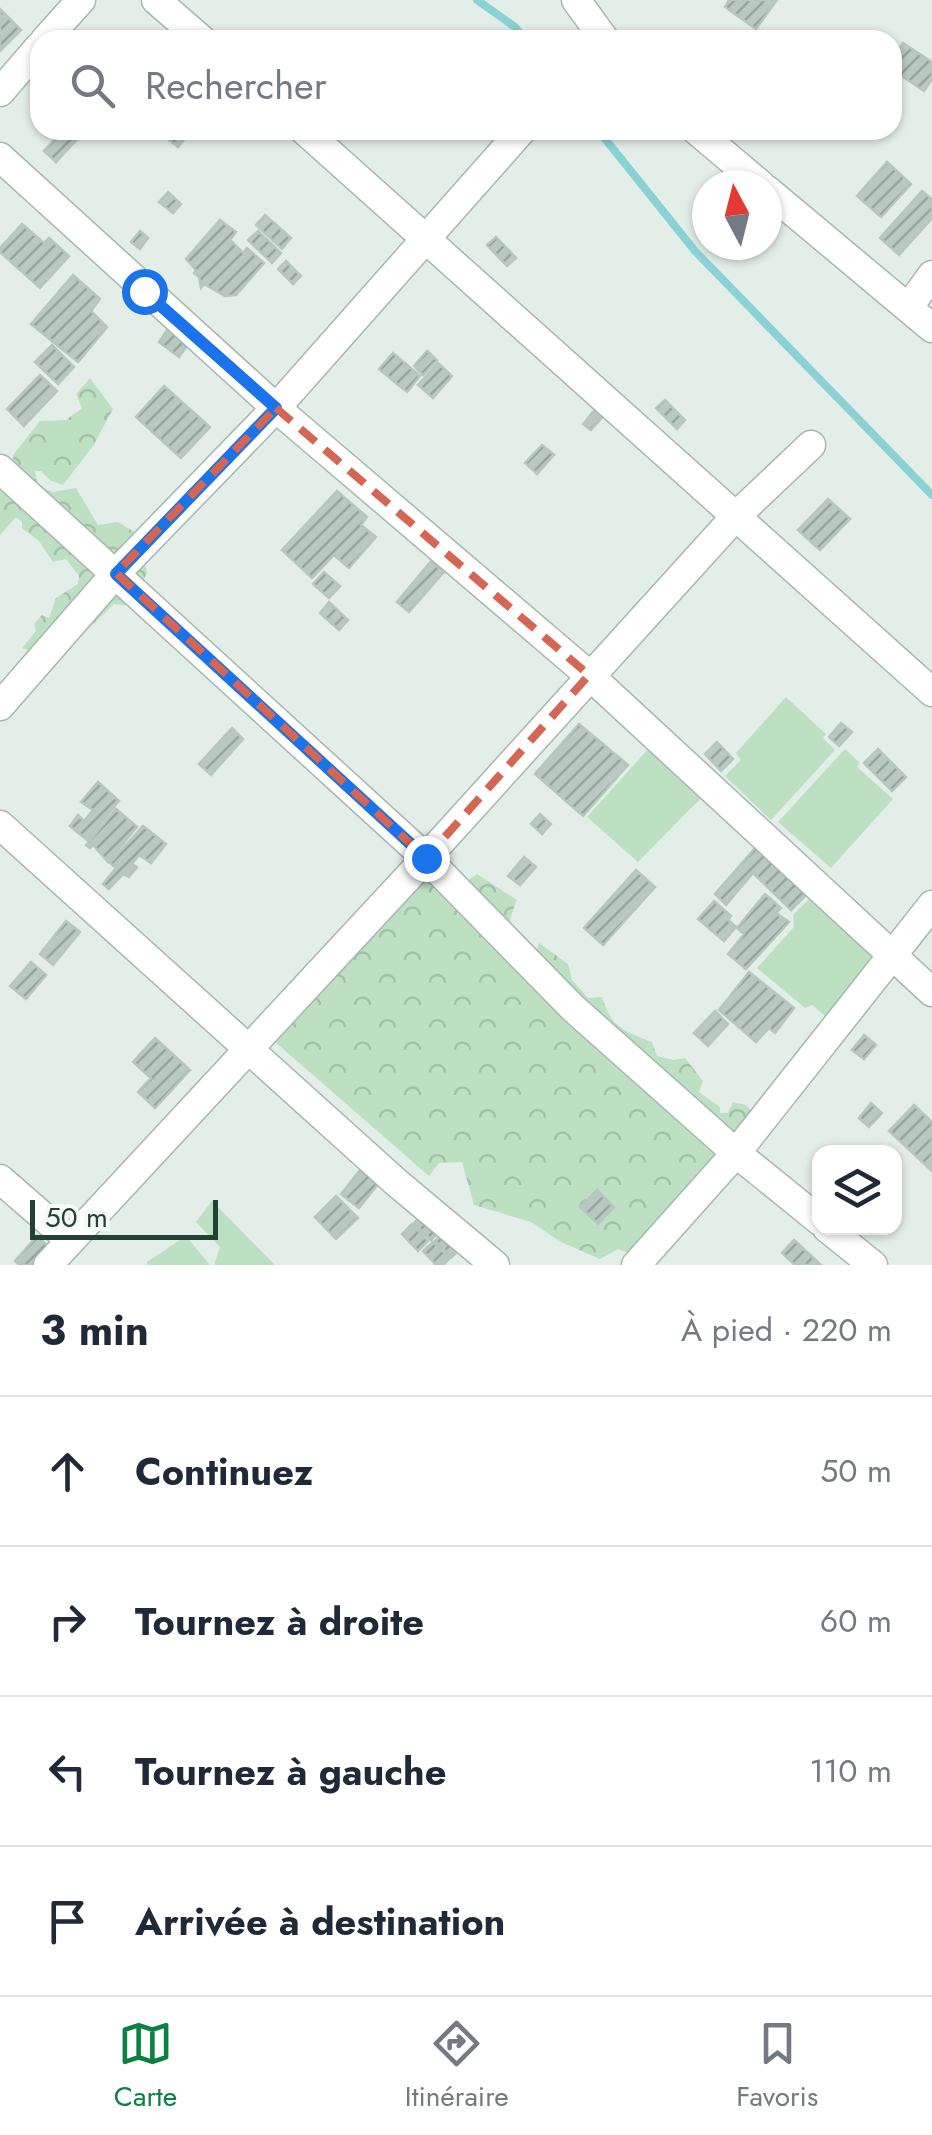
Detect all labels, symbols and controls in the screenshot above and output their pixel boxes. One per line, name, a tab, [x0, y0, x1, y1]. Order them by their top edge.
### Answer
search box	[30, 30, 902, 140]
icon: search	[65, 58, 120, 113]
text: Rechercher	[145, 58, 327, 113]
north arrow	[692, 170, 782, 260]
route start	[122, 269, 168, 315]
route end	[404, 836, 450, 882]
map controls	[812, 1145, 902, 1235]
button: layers	[812, 1145, 902, 1235]
scale bar	[30, 1195, 218, 1240]
text: 50 m	[45, 1197, 108, 1238]
text: 3 min	[40, 1300, 149, 1361]
text: À pied · 220 m	[681, 1307, 892, 1353]
icon: ahead	[40, 1444, 95, 1499]
text: Continuez	[135, 1444, 313, 1499]
text: 50 m	[820, 1448, 892, 1494]
icon: right	[40, 1594, 95, 1649]
text: Tournez à droite	[135, 1594, 424, 1649]
text: 60 m	[820, 1598, 892, 1644]
icon: left	[40, 1744, 95, 1799]
text: Tournez à gauche	[135, 1744, 446, 1799]
text: 110 m	[809, 1748, 892, 1794]
icon: arrive	[40, 1894, 95, 1949]
text: Arrivée à destination	[135, 1894, 505, 1949]
tab: Carte	[114, 2016, 177, 2117]
tab: Itinéraire	[405, 2016, 509, 2117]
tab: Favoris	[736, 2016, 818, 2117]

